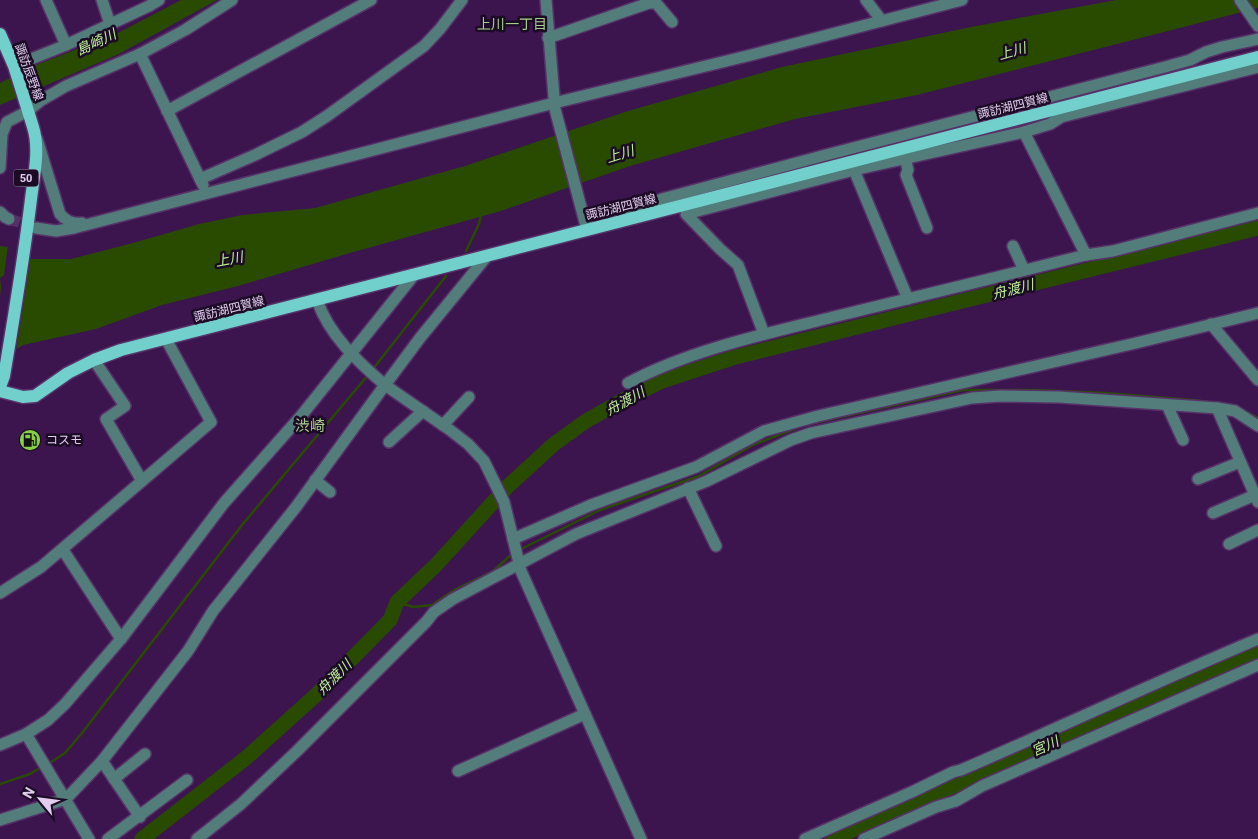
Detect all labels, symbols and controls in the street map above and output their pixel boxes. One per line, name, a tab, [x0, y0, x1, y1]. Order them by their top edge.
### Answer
district label: 上川一丁目	[477, 16, 547, 32]
water label: 島崎川	[74, 25, 120, 58]
water label: 上川	[996, 39, 1030, 63]
street label: 諏訪辰野線	[12, 41, 46, 103]
street label: 諏訪湖四賀線	[976, 90, 1050, 122]
water label: 上川	[604, 142, 638, 166]
road number: 50	[14, 170, 38, 187]
street label: 諏訪湖四賀線	[584, 191, 658, 223]
water label: 上川	[214, 248, 246, 270]
water label: 舟渡川	[991, 276, 1037, 302]
street label: 諏訪湖四賀線	[192, 293, 266, 325]
water label: 舟渡川	[603, 383, 649, 418]
district label: 渋崎	[295, 417, 325, 435]
fuel station icon: コスモ	[18, 428, 42, 452]
place label: コスモ	[46, 433, 82, 447]
water label: 舟渡川	[313, 655, 356, 698]
water label: 宮川	[1029, 732, 1063, 759]
north arrow	[15, 774, 65, 824]
text: N	[19, 784, 38, 801]

